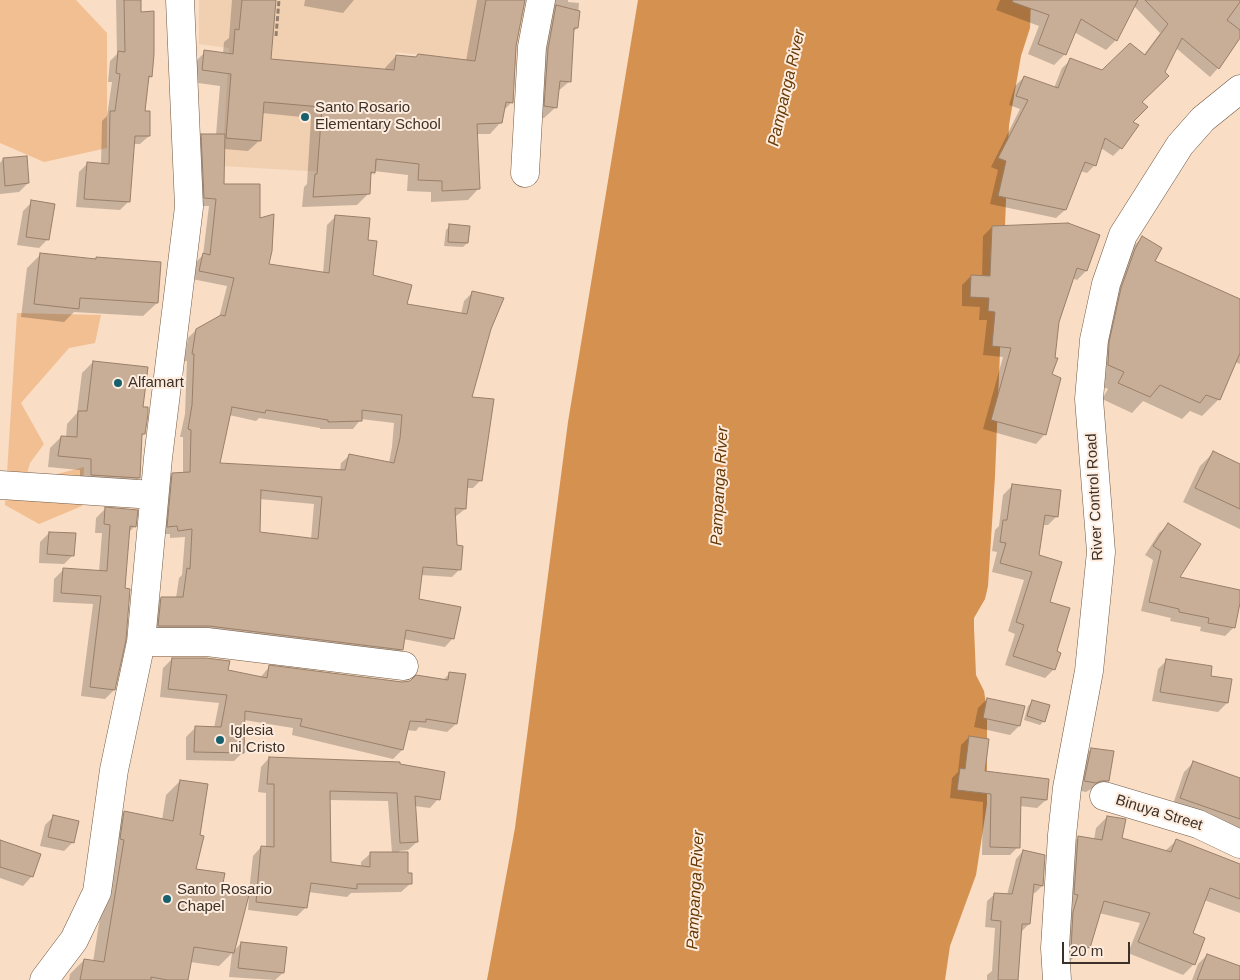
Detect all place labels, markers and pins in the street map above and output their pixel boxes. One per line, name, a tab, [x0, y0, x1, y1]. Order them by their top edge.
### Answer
place label: Santo Rosario Elementary School	[315, 99, 441, 134]
marker: Santo Rosario Elementary School	[299, 111, 311, 123]
place label: Alfamart	[128, 374, 184, 392]
marker: Alfamart	[112, 377, 124, 389]
place label: Iglesia ni Cristo	[230, 722, 285, 757]
marker: Iglesia ni Cristo	[214, 734, 226, 746]
place label: Santo Rosario Chapel	[177, 881, 272, 916]
marker: Santo Rosario Chapel	[161, 893, 173, 905]

